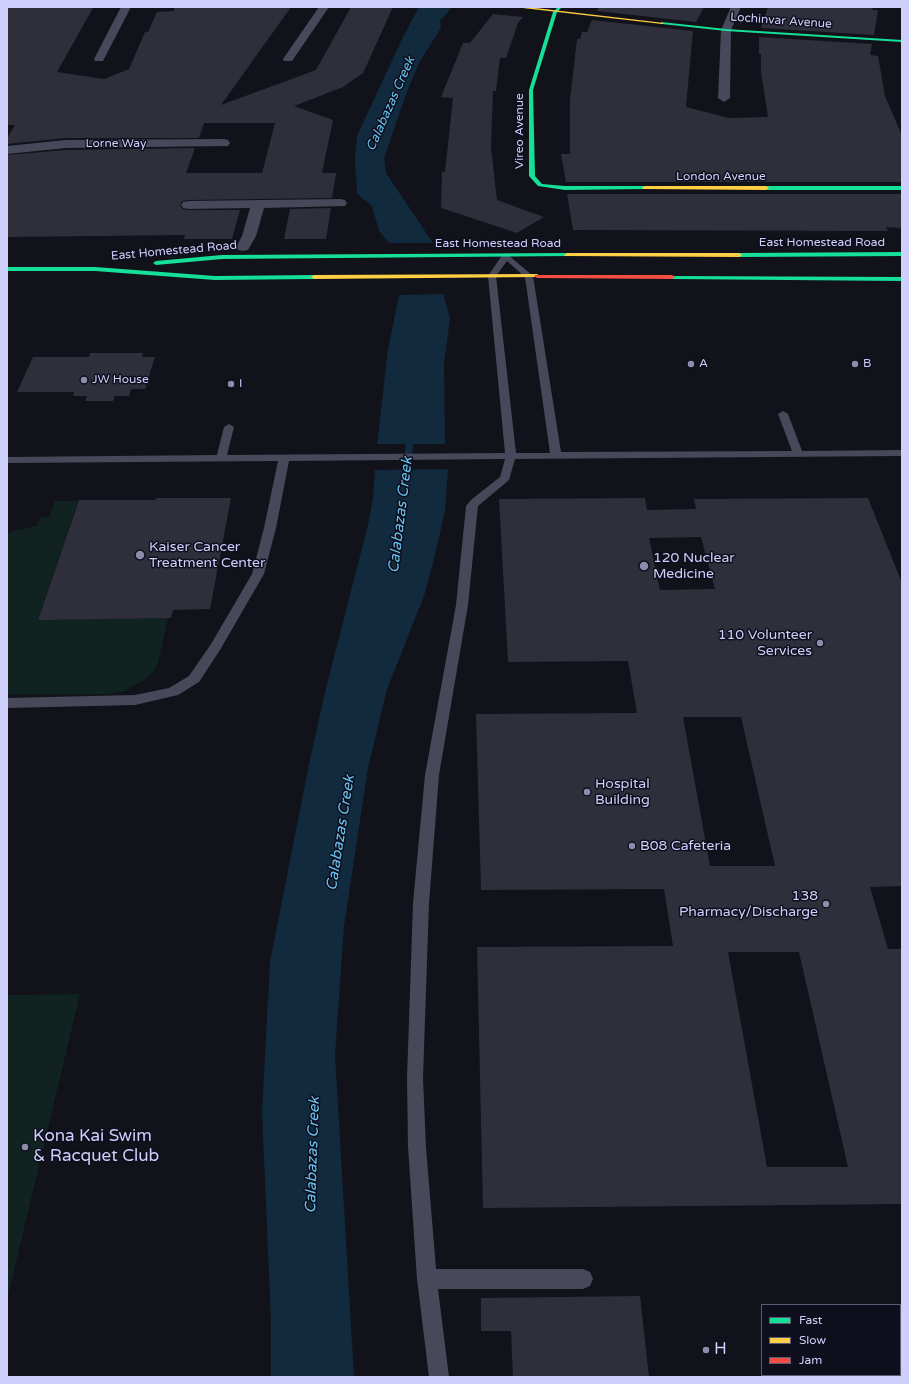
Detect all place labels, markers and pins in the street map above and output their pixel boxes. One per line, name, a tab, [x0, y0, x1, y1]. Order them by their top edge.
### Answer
place label: A	[699, 357, 708, 371]
place label: B	[863, 357, 871, 371]
marker: A	[686, 359, 696, 369]
marker: B	[850, 359, 860, 369]
place label: JW House	[92, 373, 149, 387]
marker: JW House	[79, 375, 89, 385]
place label: I	[239, 377, 242, 391]
marker: I	[226, 379, 236, 389]
place label: Kaiser Cancer Treatment Center	[149, 539, 265, 572]
marker: Kaiser Cancer Treatment Center	[134, 549, 146, 561]
place label: 120 Nuclear Medicine	[653, 550, 735, 582]
marker: 120 Nuclear Medicine	[638, 560, 650, 572]
place label: 110 Volunteer Services	[718, 627, 812, 660]
marker: 110 Volunteer Services	[815, 638, 825, 648]
place label: Hospital Building	[595, 776, 650, 808]
marker: Hospital Building	[582, 787, 592, 797]
place label: B08 Cafeteria	[640, 838, 731, 854]
marker: B08 Cafeteria	[627, 841, 637, 851]
place label: 138 Pharmacy/Discharge	[679, 888, 818, 920]
marker: 138 Pharmacy/Discharge	[821, 899, 831, 909]
place label: Kona Kai Swim & Racquet Club	[33, 1127, 159, 1167]
marker: Kona Kai Swim & Racquet Club	[20, 1142, 30, 1152]
place label: H	[714, 1340, 727, 1360]
marker: H	[701, 1345, 711, 1355]

